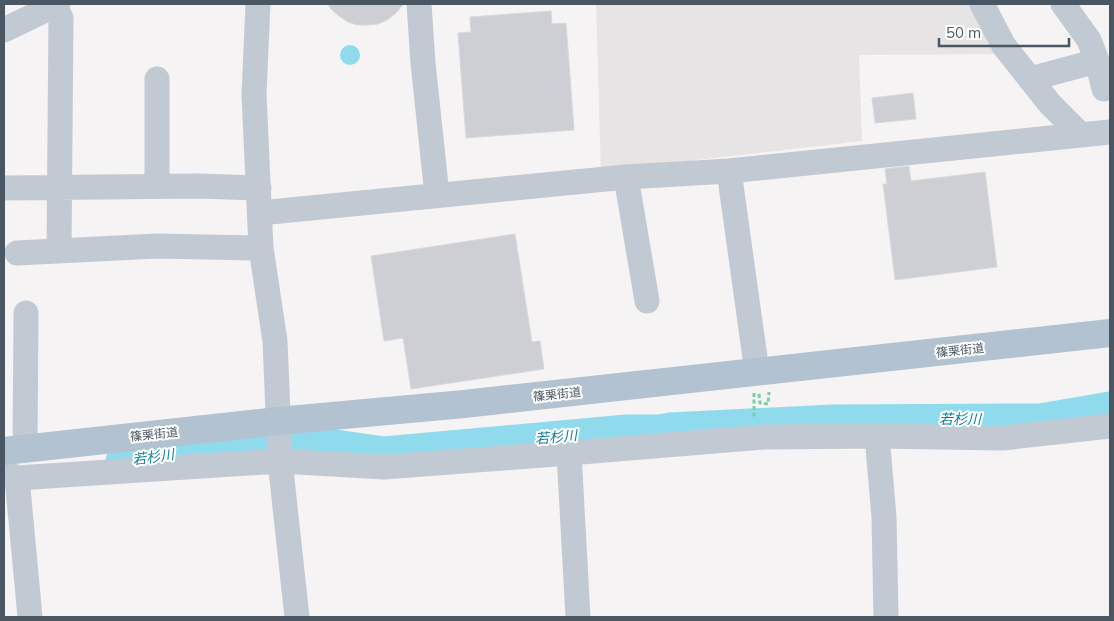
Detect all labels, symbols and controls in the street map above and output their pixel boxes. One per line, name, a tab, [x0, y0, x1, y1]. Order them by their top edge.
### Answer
scale bar	[939, 15, 1069, 47]
text: 50 m	[946, 23, 981, 42]
street label: 篠栗街道	[935, 340, 985, 360]
street label: 篠栗街道	[532, 384, 582, 404]
water label: 若杉川	[939, 410, 983, 428]
street label: 篠栗街道	[129, 424, 179, 444]
water label: 若杉川	[534, 426, 580, 448]
water label: 若杉川	[131, 445, 177, 469]

